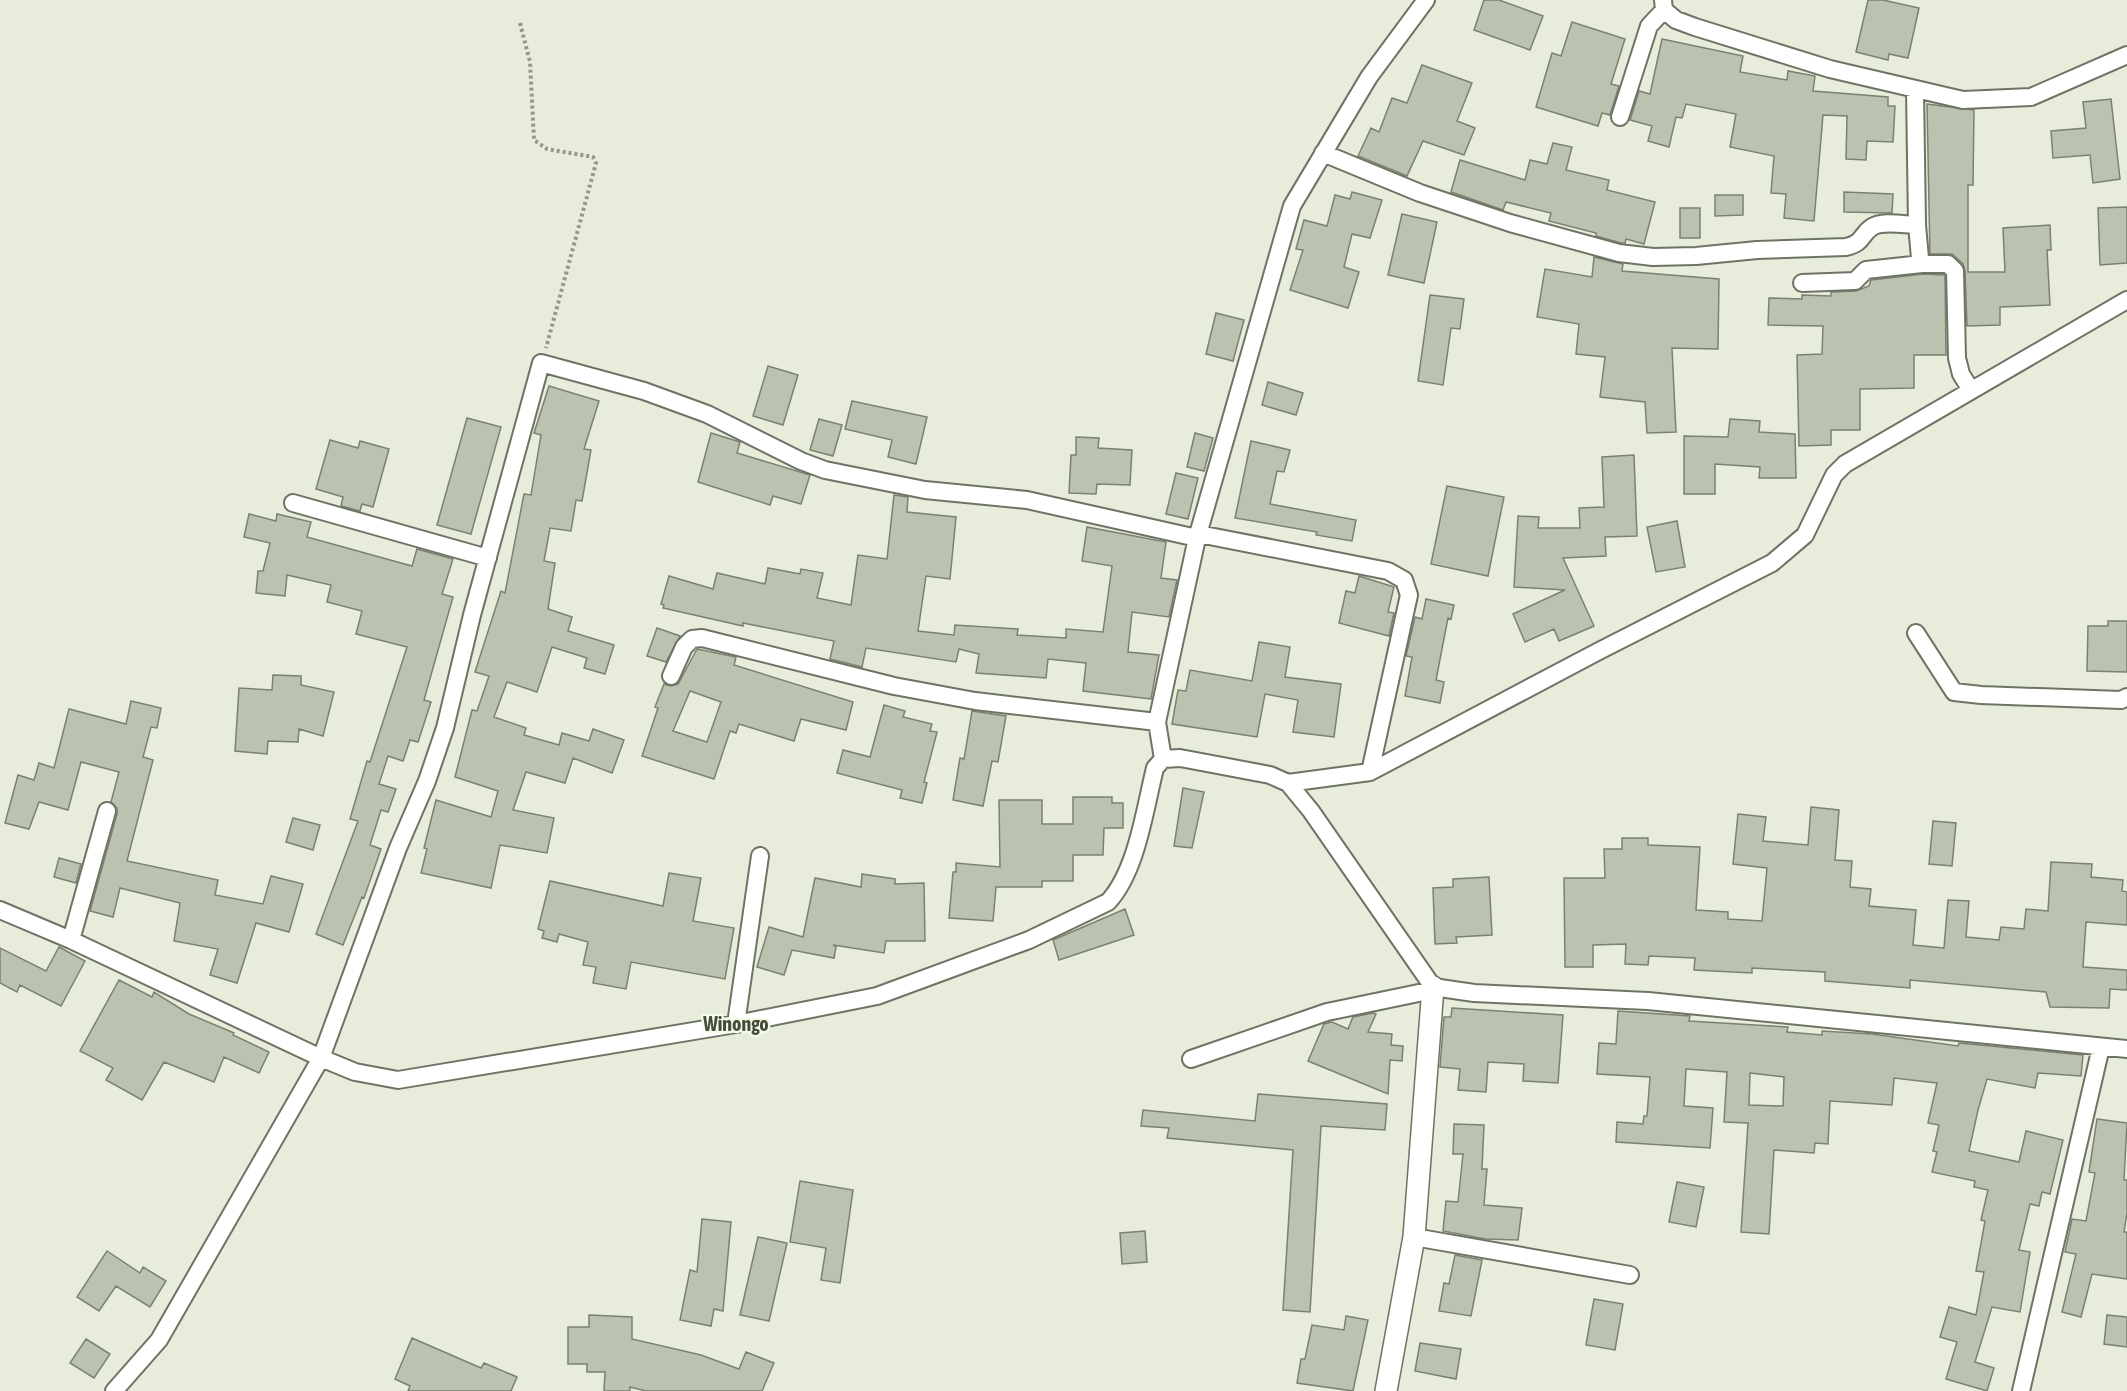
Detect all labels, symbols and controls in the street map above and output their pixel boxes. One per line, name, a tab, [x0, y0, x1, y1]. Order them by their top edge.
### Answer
district label: Winongo	[702, 1012, 769, 1035]

